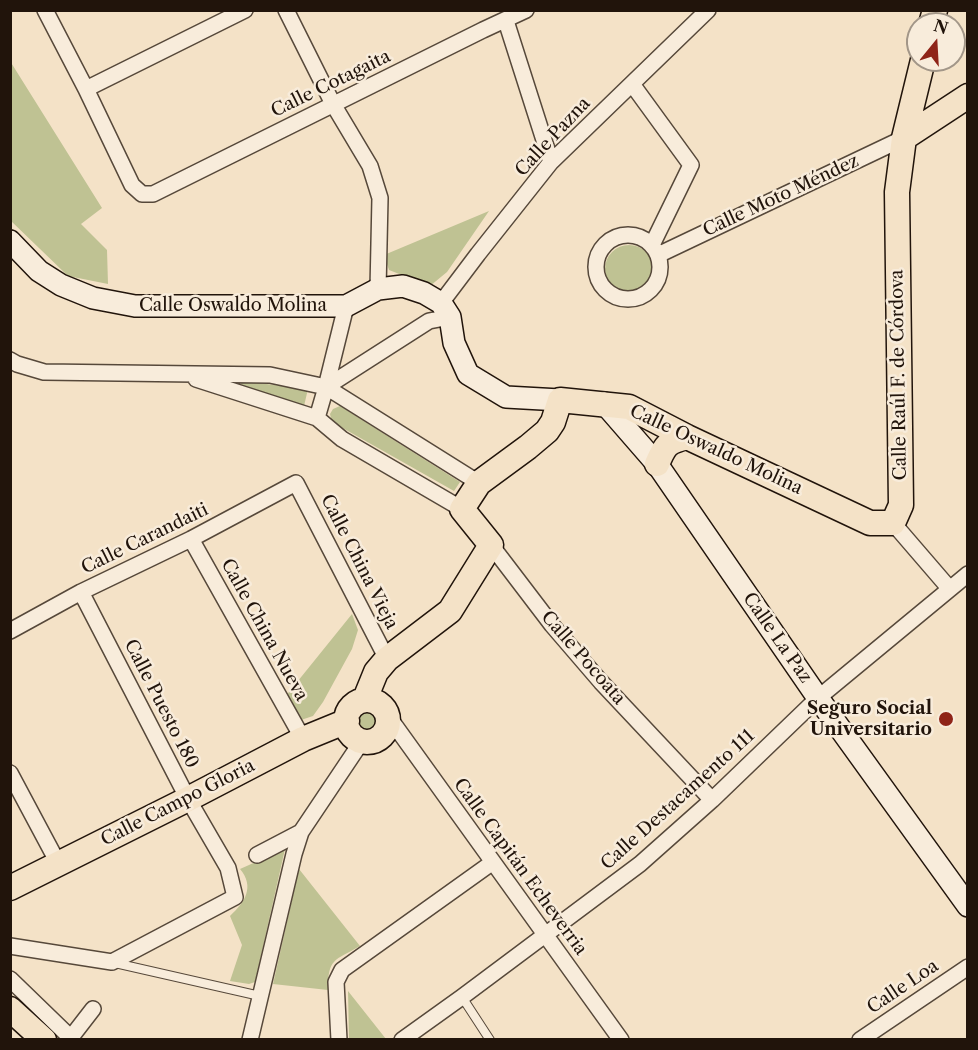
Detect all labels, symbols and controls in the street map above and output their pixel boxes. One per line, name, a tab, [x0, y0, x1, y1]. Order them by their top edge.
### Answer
north arrow	[906, 12, 966, 72]
text: N	[931, 15, 951, 38]
street label: Calle Cotagaita	[268, 46, 394, 122]
street label: Calle Pazna	[511, 93, 595, 181]
street label: Calle Moto Méndez	[700, 150, 862, 242]
street label: Calle Raúl F. de Córdova	[886, 269, 912, 481]
street label: Calle Oswaldo Molina	[139, 295, 327, 317]
street label: Calle Oswaldo Molina	[626, 400, 806, 500]
street label: Calle China Vieja	[316, 491, 402, 633]
street label: Calle Carandaiti	[78, 499, 212, 579]
street label: Calle China Nueva	[216, 555, 312, 705]
street label: Calle La Paz	[738, 589, 816, 687]
street label: Calle Pocoata	[536, 607, 630, 709]
street label: Calle Puesto 180	[119, 636, 203, 772]
place label: Seguro Social Universitario	[807, 698, 932, 740]
marker: Seguro Social Universitario	[937, 710, 955, 728]
street label: Calle Destacamento 111	[597, 725, 759, 875]
street label: Calle Campo Gloria	[98, 755, 258, 851]
street label: Calle Capitán Echeverria	[449, 774, 591, 960]
street label: Calle Loa	[863, 955, 943, 1019]

